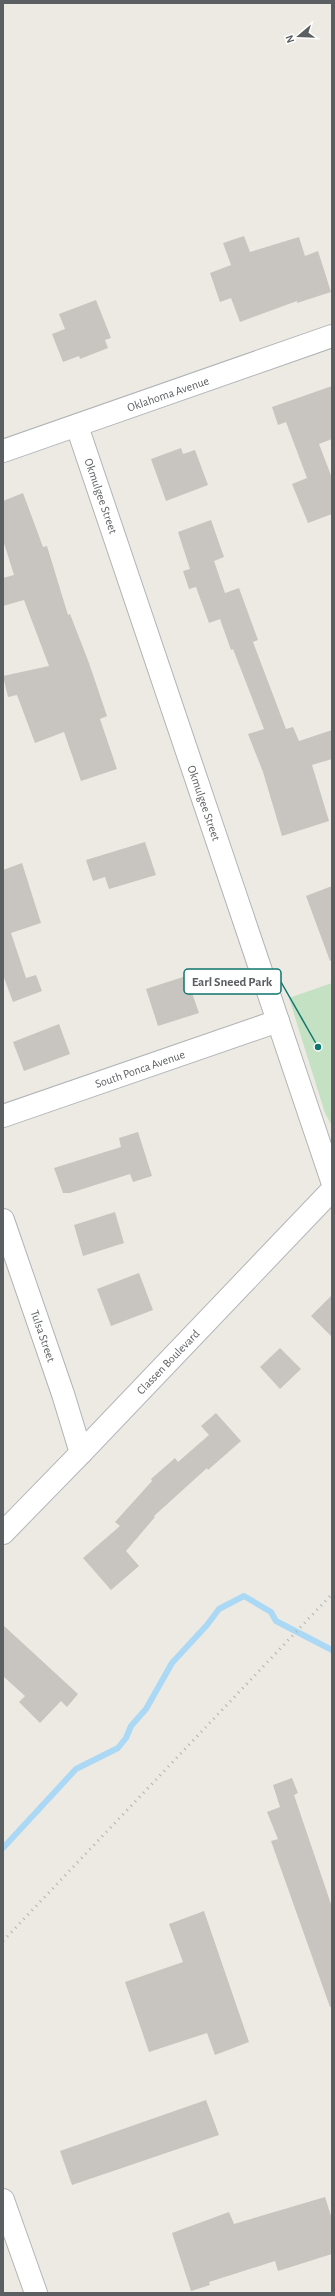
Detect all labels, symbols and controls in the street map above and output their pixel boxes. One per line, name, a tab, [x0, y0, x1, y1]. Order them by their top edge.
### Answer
north arrow	[279, 16, 319, 56]
text: N	[284, 34, 296, 45]
street label: Oklahoma Avenue	[126, 374, 210, 414]
street label: Okmulgee Street	[82, 457, 120, 535]
street label: Okmulgee Street	[185, 764, 223, 842]
callout: Earl Sneed Park	[184, 969, 281, 994]
text: Earl Sneed Park	[192, 976, 273, 989]
street label: South Ponca Avenue	[94, 1048, 186, 1090]
street label: Tulsa Street	[28, 1308, 58, 1364]
street label: Classen Boulevard	[134, 1327, 202, 1397]

